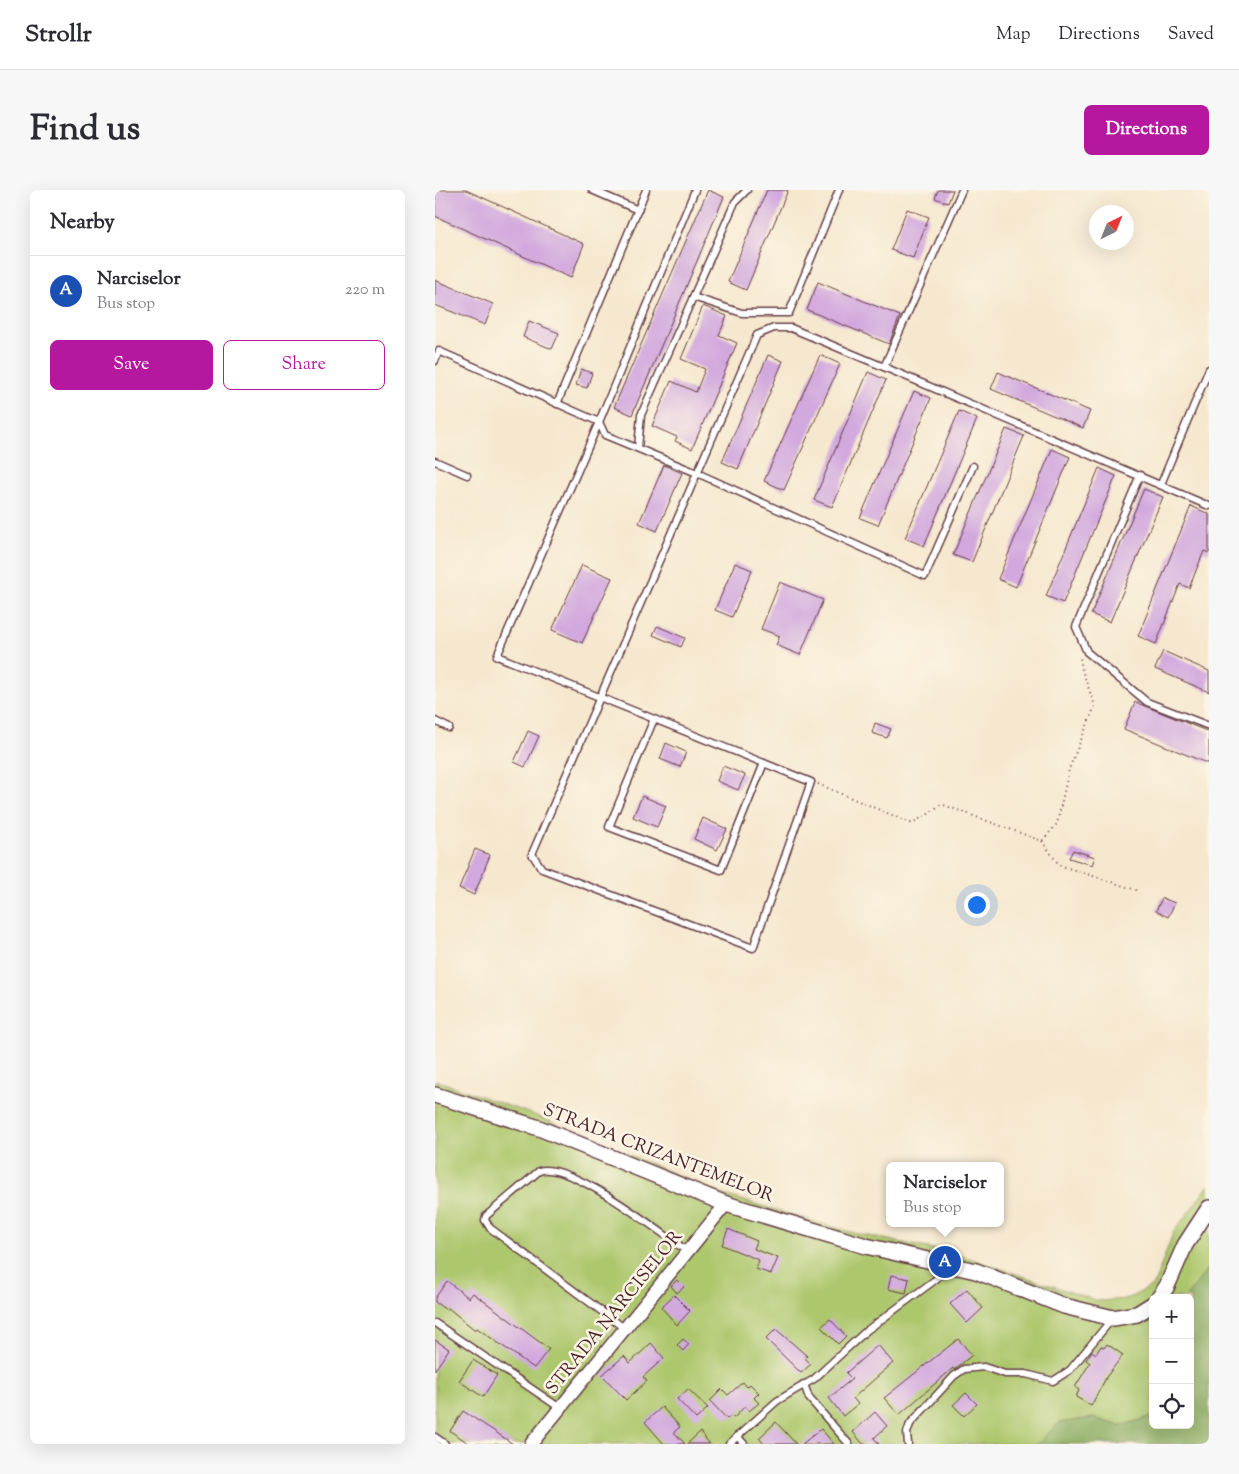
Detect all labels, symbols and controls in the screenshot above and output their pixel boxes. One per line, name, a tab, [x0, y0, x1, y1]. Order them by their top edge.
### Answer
text: Strollr	[25, 18, 92, 52]
text: Map	[996, 22, 1031, 48]
text: Directions	[1059, 22, 1140, 48]
text: Saved	[1168, 22, 1214, 48]
text: Find us	[30, 105, 140, 156]
button: Directions	[1084, 105, 1209, 155]
north arrow	[1089, 205, 1134, 250]
text: Nearby	[50, 208, 115, 238]
text: Narciselor	[97, 266, 181, 293]
text: A	[60, 279, 73, 302]
text: 220 m	[345, 279, 385, 302]
text: Bus stop	[97, 293, 155, 316]
button: Save	[50, 340, 213, 390]
button: Share	[223, 340, 385, 390]
your location	[964, 892, 990, 918]
street label: STRADA CRIZANTEMELOR	[539, 1098, 777, 1210]
popup	[886, 1162, 1004, 1227]
text: Narciselor	[903, 1170, 987, 1197]
text: Bus stop	[903, 1197, 961, 1220]
street label: STRADA NARCISELOR	[540, 1225, 690, 1401]
pin: A	[929, 1243, 961, 1281]
map controls	[1149, 1294, 1194, 1429]
button: +	[1149, 1294, 1194, 1339]
button: −	[1149, 1339, 1194, 1384]
button: locate	[1149, 1384, 1194, 1429]

